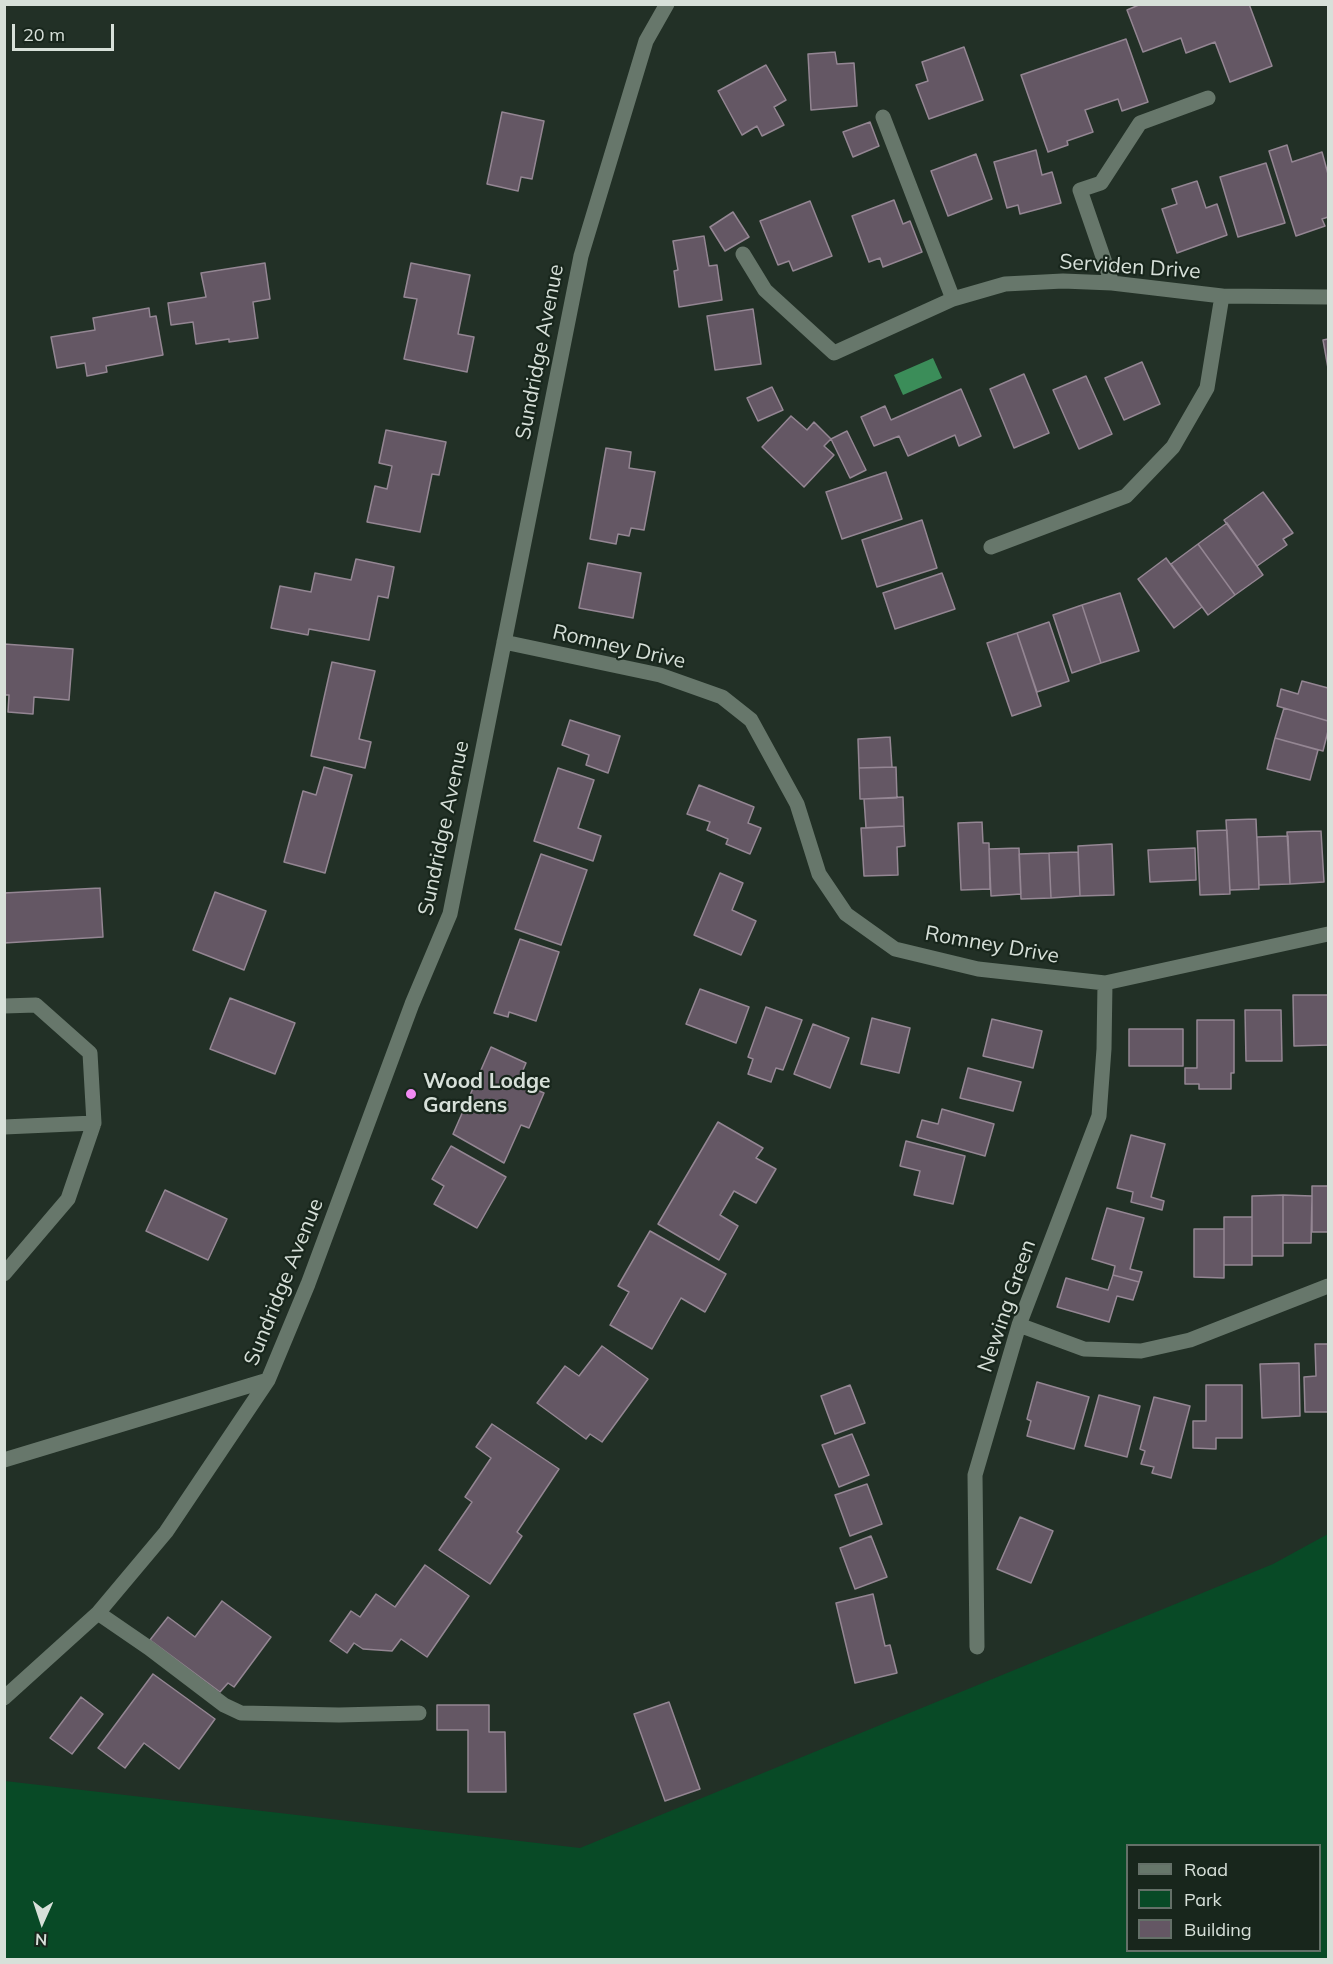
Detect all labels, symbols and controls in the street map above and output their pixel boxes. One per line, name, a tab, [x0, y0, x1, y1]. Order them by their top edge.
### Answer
scale bar	[15, 12, 117, 50]
text: 20 m	[23, 23, 65, 46]
street label: Serviden Drive	[1059, 249, 1201, 285]
street label: Sundridge Avenue	[511, 262, 569, 442]
street label: Romney Drive	[550, 619, 688, 675]
street label: Sundridge Avenue	[413, 738, 475, 918]
street label: Romney Drive	[923, 921, 1061, 969]
place label: Wood Lodge Gardens	[423, 1069, 551, 1119]
marker: Wood Lodge Gardens	[404, 1087, 418, 1101]
street label: Sundridge Avenue	[239, 1195, 329, 1369]
street label: Newing Green	[973, 1236, 1041, 1376]
legend	[1126, 1844, 1321, 1952]
text: Road	[1184, 1858, 1228, 1881]
text: Park	[1184, 1888, 1222, 1911]
north arrow	[12, 1892, 72, 1952]
text: Building	[1184, 1918, 1252, 1941]
text: N	[34, 1930, 48, 1950]

